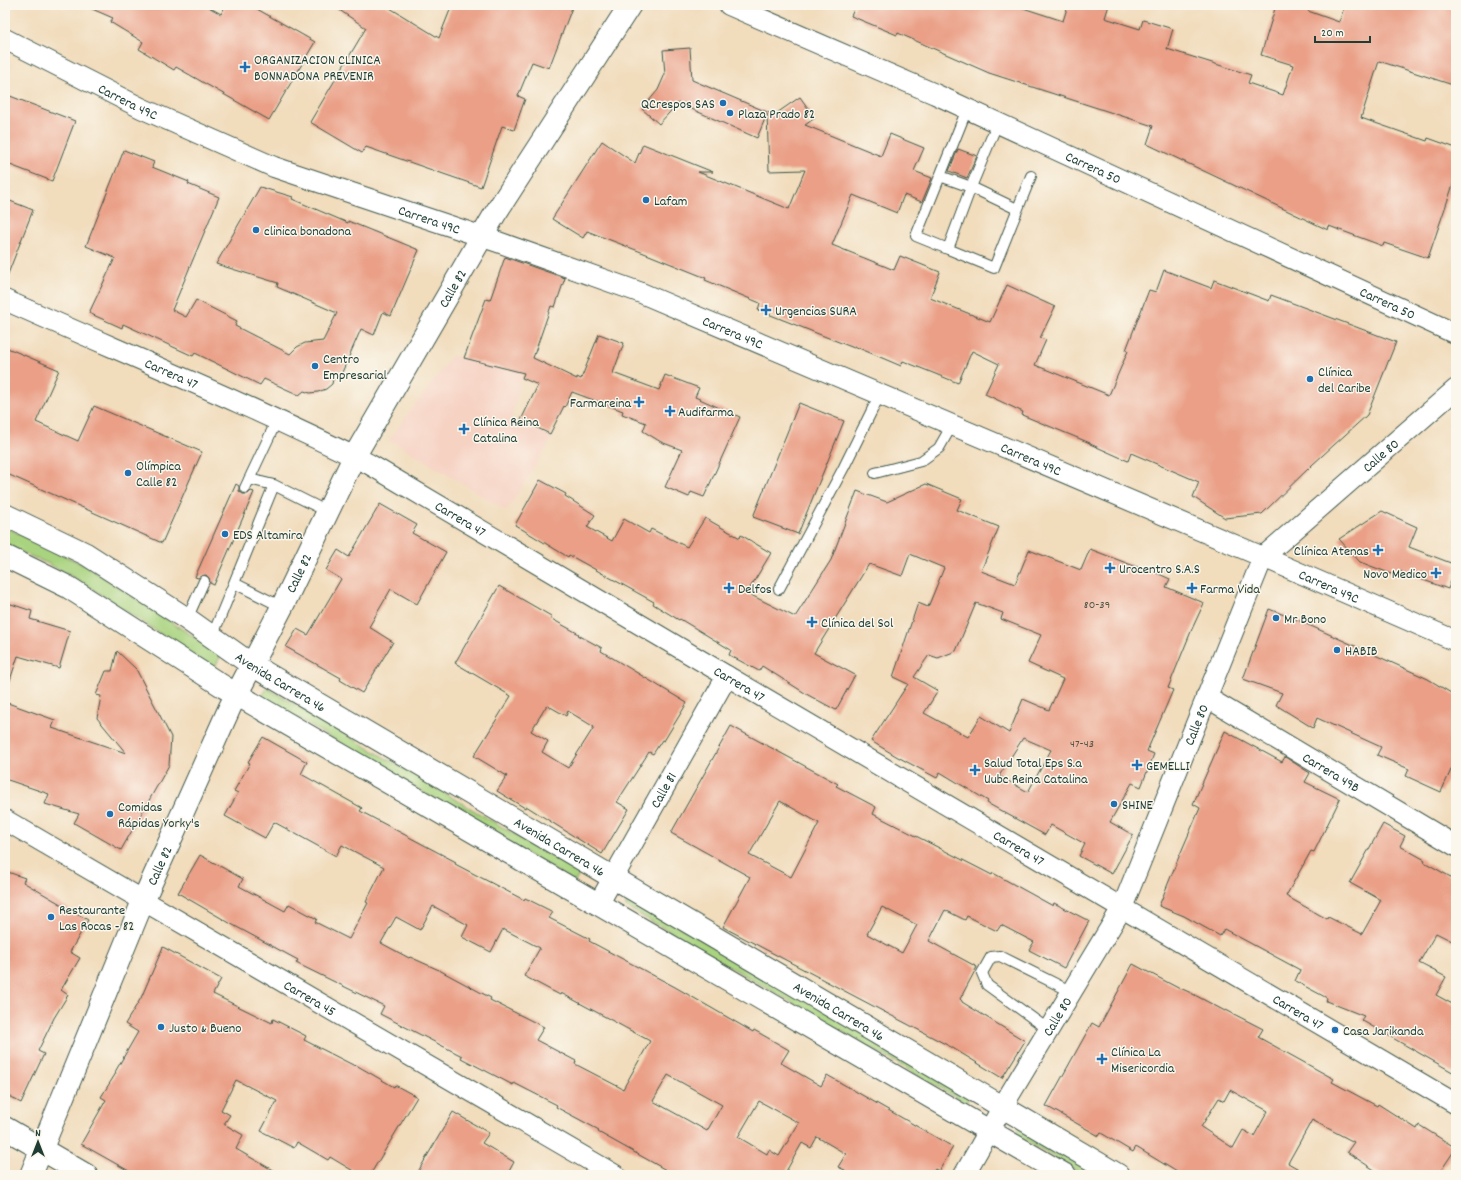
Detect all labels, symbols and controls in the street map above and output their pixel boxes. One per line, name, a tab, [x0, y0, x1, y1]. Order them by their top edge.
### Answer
scale bar	[1315, 18, 1370, 44]
text: 20 m	[1321, 25, 1344, 42]
place label: ORGANIZACION CLINICA BONNADONA PREVENIR	[254, 51, 381, 87]
marker: ORGANIZACION CLINICA BONNADONA PREVENIR	[239, 61, 251, 73]
street label: Carrera 49C	[94, 80, 160, 126]
place label: QCrespos SAS	[641, 95, 715, 115]
marker: QCrespos SAS	[718, 98, 728, 108]
place label: Plaza Prado 82	[738, 105, 815, 125]
marker: Plaza Prado 82	[725, 108, 735, 118]
street label: Carrera 50	[1062, 147, 1124, 190]
place label: Lafam	[654, 192, 687, 212]
marker: Lafam	[641, 195, 651, 205]
street label: Carrera 49C	[395, 201, 463, 241]
place label: clinica bonadona	[264, 222, 352, 242]
marker: clinica bonadona	[251, 225, 261, 235]
street label: Calle 82	[435, 266, 473, 312]
street label: Carrera 50	[1356, 283, 1418, 326]
place label: Urgencias SURA	[775, 302, 857, 322]
marker: Urgencias SURA	[760, 304, 772, 316]
street label: Carrera 49C	[699, 312, 766, 356]
place label: Centro Empresarial	[323, 350, 388, 386]
street label: Carrera 47	[141, 354, 201, 395]
marker: Centro Empresarial	[310, 361, 320, 371]
place label: Clínica del Caribe	[1318, 363, 1371, 399]
marker: Clínica del Caribe	[1305, 374, 1315, 384]
place label: Farmareina	[570, 394, 631, 414]
marker: Farmareina	[634, 397, 644, 407]
place label: Audifarma	[678, 403, 734, 423]
marker: Audifarma	[665, 406, 675, 416]
place label: Clínica Reina Catalina	[473, 413, 539, 449]
marker: Clínica Reina Catalina	[458, 423, 470, 435]
street label: Calle 80	[1359, 435, 1404, 478]
street label: Carrera 49C	[997, 439, 1064, 482]
place label: Olímpica Calle 82	[136, 457, 181, 493]
marker: Olímpica Calle 82	[123, 468, 133, 478]
street label: Carrera 47	[431, 497, 489, 543]
place label: EDS Altamira	[233, 526, 303, 546]
marker: EDS Altamira	[220, 529, 230, 539]
place label: Clínica Atenas	[1294, 542, 1369, 562]
marker: Clínica Atenas	[1372, 544, 1384, 556]
street label: Calle 82	[282, 551, 318, 597]
place label: Urocentro S.A.S	[1119, 560, 1200, 580]
marker: Urocentro S.A.S	[1104, 562, 1116, 574]
place label: Novo Medico	[1363, 565, 1427, 585]
street label: Carrera 49C	[1295, 566, 1362, 610]
marker: Novo Medico	[1430, 567, 1442, 579]
place label: Delfos	[738, 580, 772, 600]
place label: Farma Vida	[1200, 580, 1260, 600]
marker: Delfos	[723, 582, 735, 594]
marker: Farma Vida	[1187, 583, 1197, 593]
house number: 80-39	[1084, 597, 1110, 614]
place label: Mr Bono	[1284, 610, 1326, 630]
marker: Mr Bono	[1271, 613, 1281, 623]
place label: Clínica del Sol	[821, 614, 894, 634]
marker: Clínica del Sol	[806, 616, 818, 628]
place label: HABIB	[1345, 642, 1378, 662]
marker: HABIB	[1332, 645, 1342, 655]
street label: Avenida Carrera 46	[230, 648, 329, 718]
street label: Carrera 47	[709, 662, 768, 708]
street label: Calle 80	[1180, 702, 1215, 749]
house number: 47-43	[1070, 736, 1094, 753]
street label: Carrera 49B	[1298, 749, 1363, 799]
place label: Salud Total Eps S.a Uubc Reina Catalina	[984, 754, 1088, 790]
place label: GEMELLI	[1146, 757, 1190, 777]
marker: GEMELLI	[1131, 759, 1143, 771]
marker: Salud Total Eps S.a Uubc Reina Catalina	[969, 764, 981, 776]
street label: Calle 81	[646, 769, 683, 812]
place label: SHINE	[1122, 796, 1154, 816]
place label: Comidas Rápidas Yorky's	[118, 798, 200, 834]
marker: SHINE	[1109, 799, 1119, 809]
marker: Comidas Rápidas Yorky's	[105, 809, 115, 819]
street label: Avenida Carrera 46	[510, 813, 608, 883]
street label: Carrera 47	[989, 826, 1047, 872]
street label: Calle 82	[143, 843, 178, 889]
place label: Restaurante Las Rocas - 82	[59, 901, 134, 937]
marker: Restaurante Las Rocas - 82	[46, 912, 56, 922]
street label: Carrera 45	[279, 976, 339, 1022]
street label: Avenida Carrera 46	[789, 978, 888, 1047]
street label: Carrera 47	[1268, 990, 1327, 1036]
street label: Calle 80	[1039, 994, 1078, 1041]
place label: Justo & Bueno	[169, 1019, 242, 1039]
marker: Justo & Bueno	[156, 1022, 166, 1032]
place label: Casa Jarikanda	[1343, 1022, 1424, 1042]
marker: Casa Jarikanda	[1330, 1025, 1340, 1035]
place label: Clínica La Misericordia	[1111, 1043, 1175, 1079]
marker: Clínica La Misericordia	[1096, 1053, 1108, 1065]
north arrow	[18, 1122, 58, 1162]
text: N	[35, 1126, 41, 1142]

